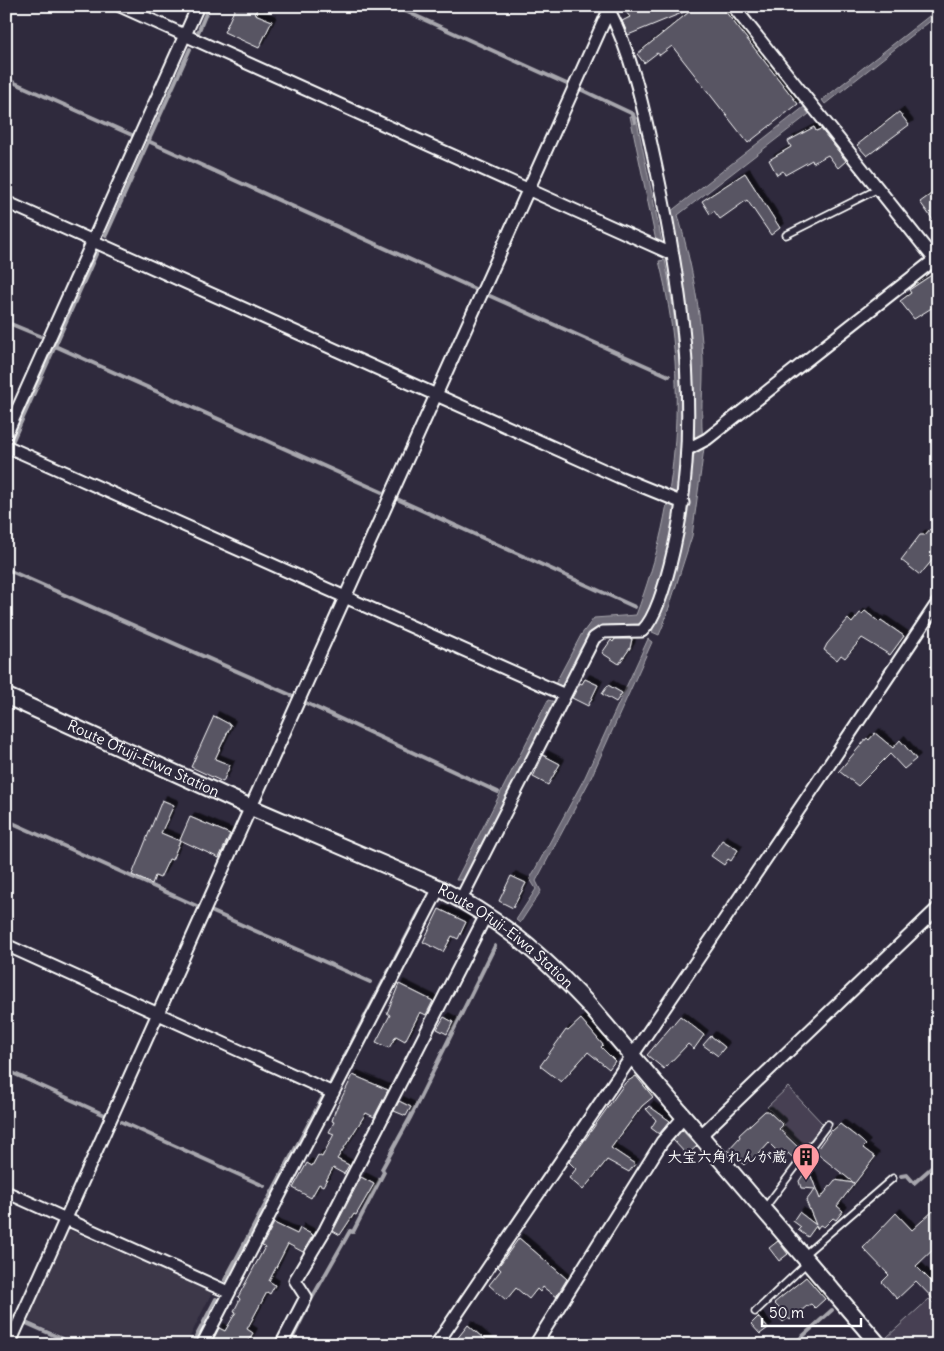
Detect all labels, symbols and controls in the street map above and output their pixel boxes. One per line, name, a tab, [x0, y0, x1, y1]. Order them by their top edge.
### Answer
street label: Route Ofuji-Eiwa Station	[65, 715, 223, 801]
street label: Route Ofuji-Eiwa Station	[435, 879, 578, 992]
building icon: 大宝六角れんが蔵	[791, 1142, 821, 1181]
place label: 大宝六角れんが蔵	[667, 1147, 787, 1166]
scale bar	[762, 1296, 860, 1328]
text: 50 m	[769, 1303, 804, 1322]

